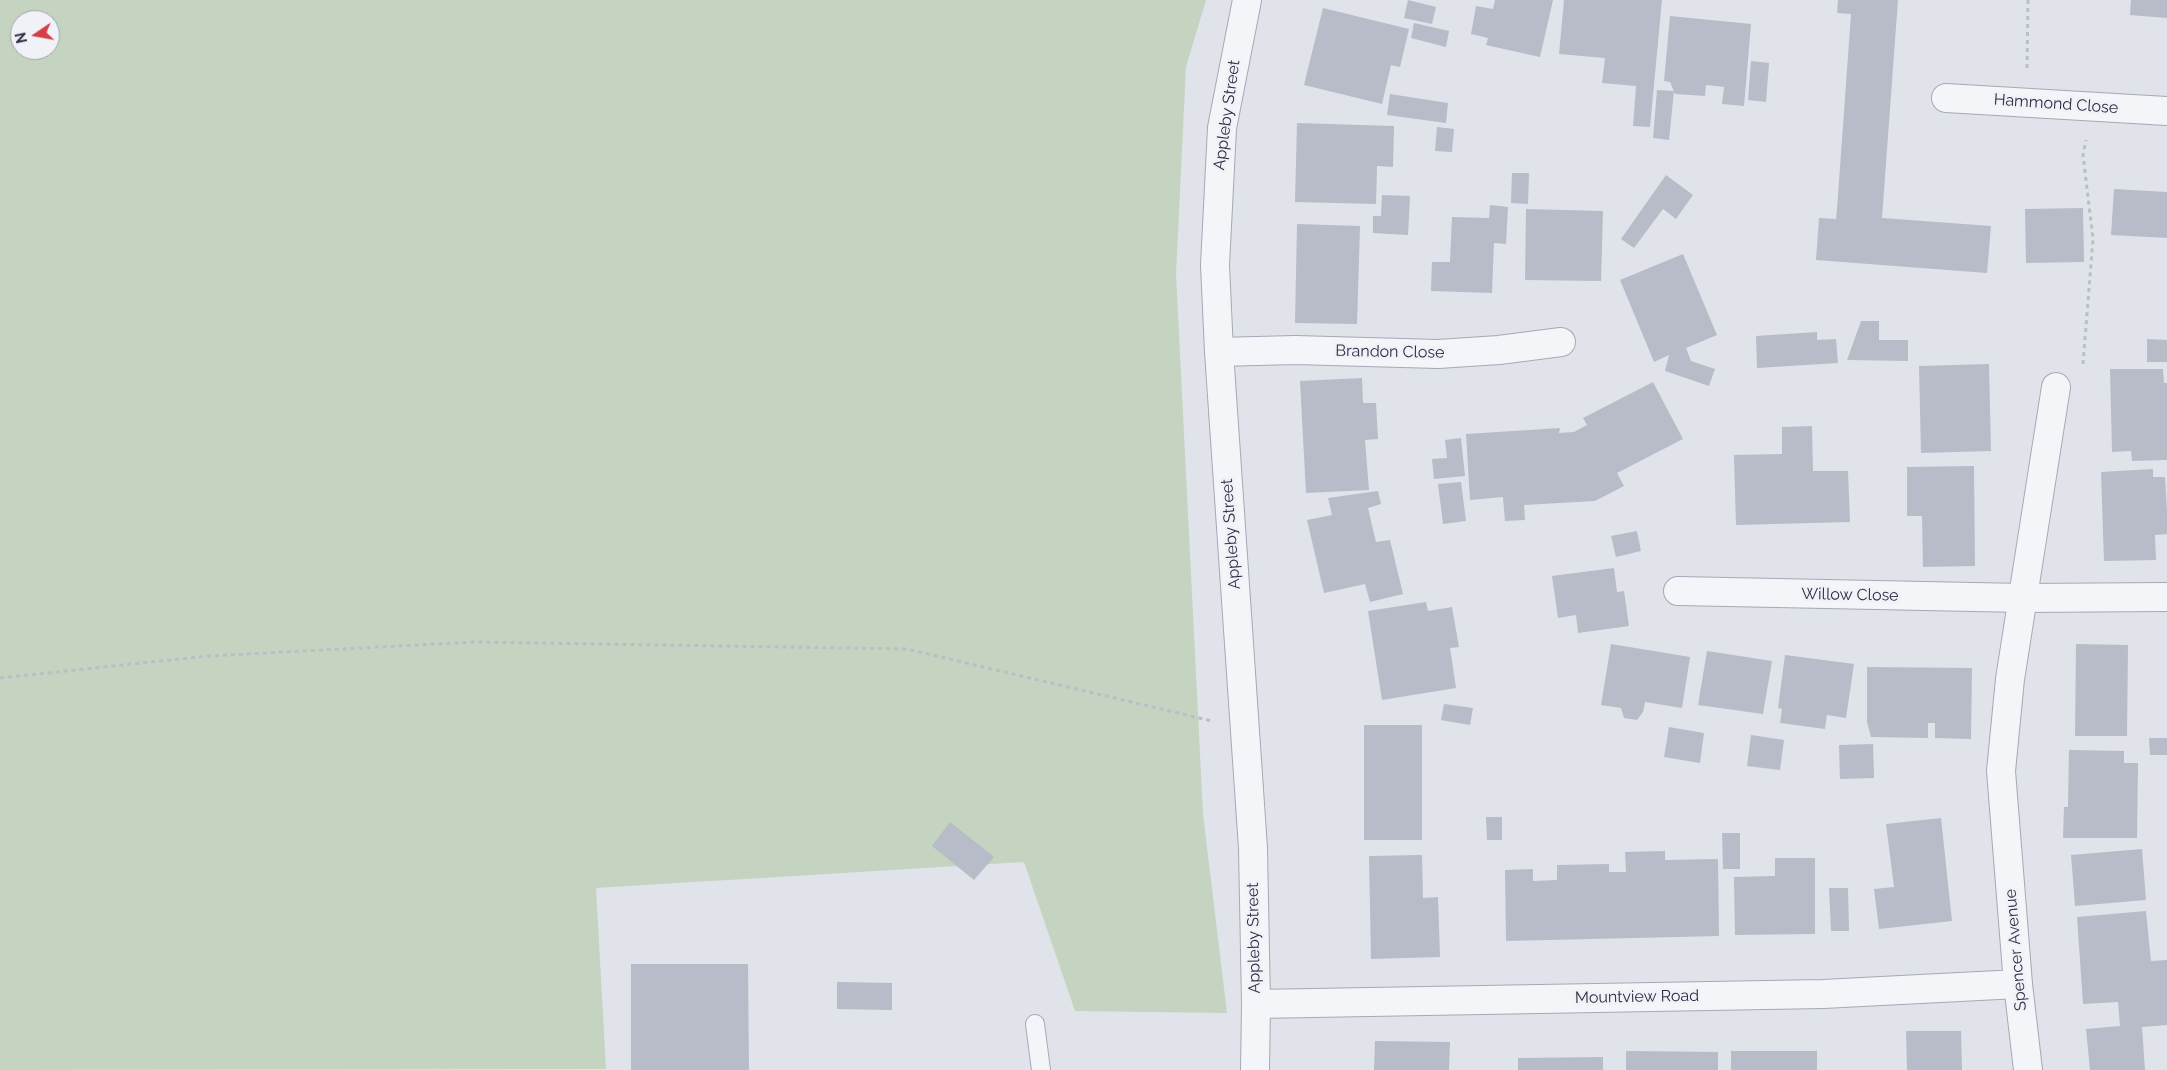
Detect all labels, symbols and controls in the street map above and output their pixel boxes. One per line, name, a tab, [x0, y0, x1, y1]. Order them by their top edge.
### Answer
north arrow	[10, 10, 60, 60]
text: N	[12, 31, 30, 45]
street label: Appleby Street	[1210, 59, 1244, 171]
street label: Hammond Close	[1993, 90, 2119, 118]
street label: Brandon Close	[1335, 341, 1445, 363]
street label: Appleby Street	[1218, 478, 1244, 590]
street label: Willow Close	[1801, 585, 1899, 605]
street label: Appleby Street	[1243, 882, 1265, 994]
street label: Spencer Avenue	[2001, 888, 2031, 1012]
street label: Mountview Road	[1575, 986, 1699, 1008]

